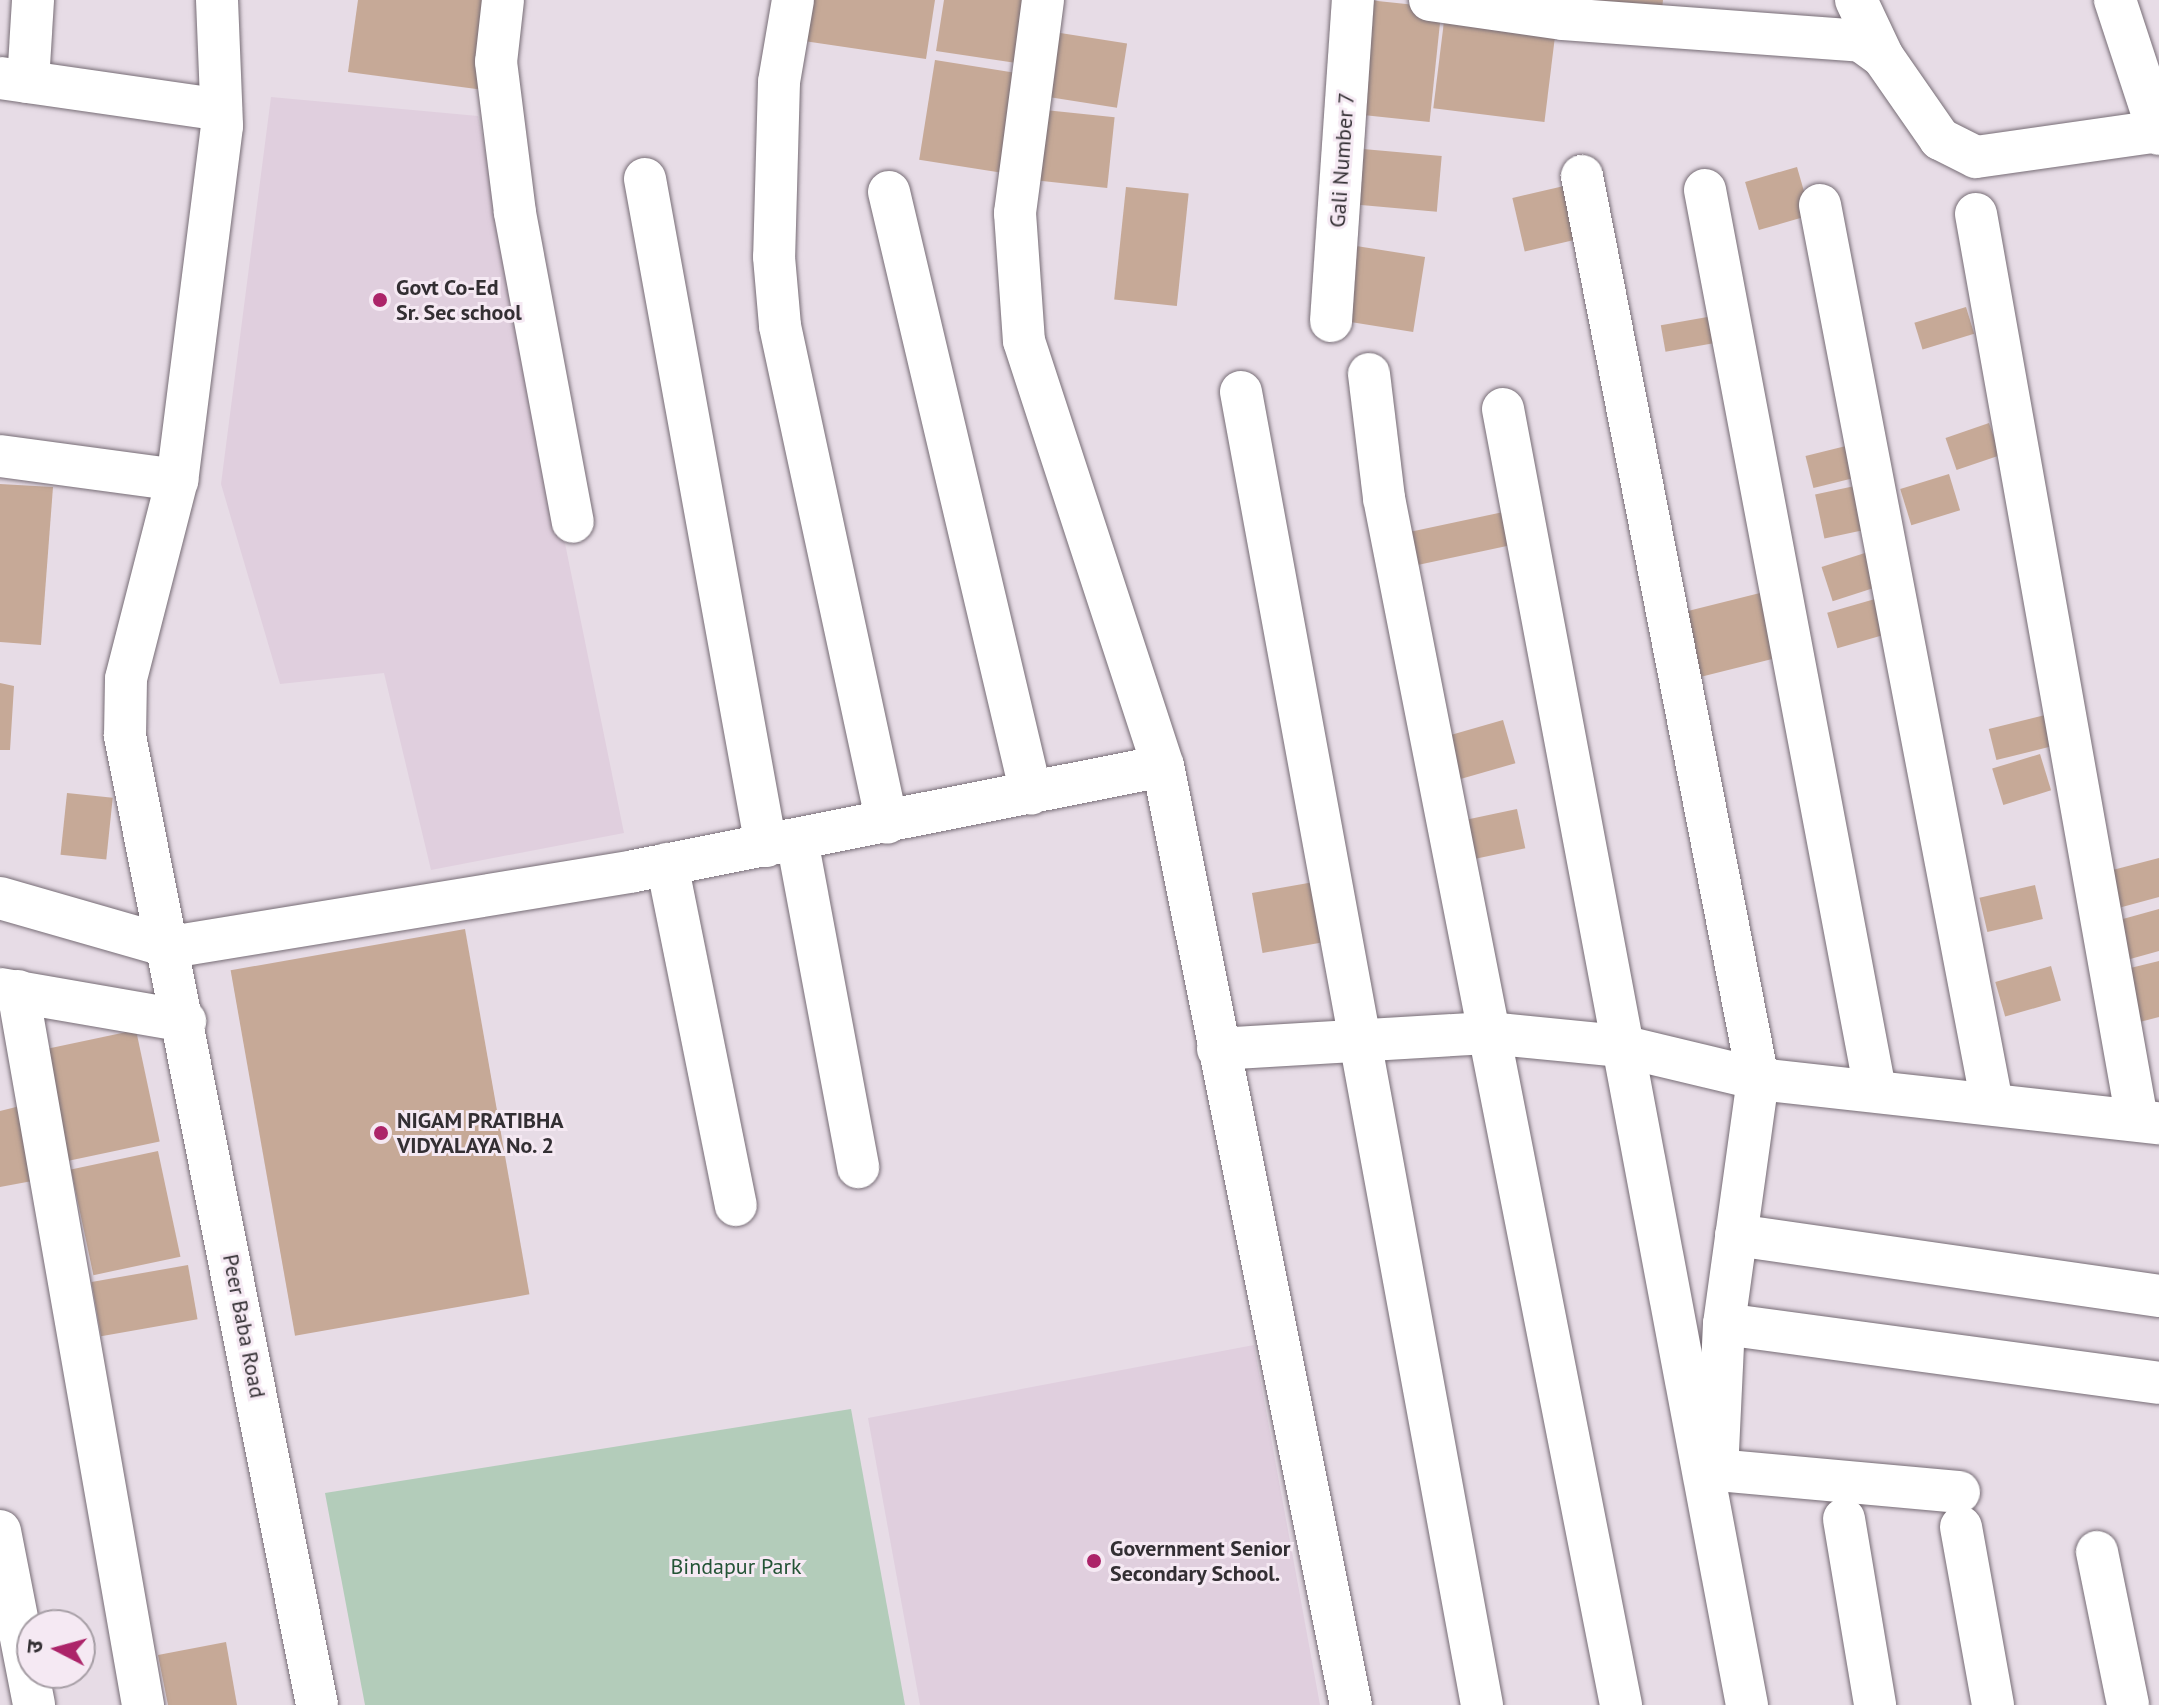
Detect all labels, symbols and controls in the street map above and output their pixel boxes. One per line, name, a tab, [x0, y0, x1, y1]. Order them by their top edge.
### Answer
street label: Gali Number 7	[1324, 91, 1360, 229]
place label: Govt Co-Ed Sr. Sec school	[396, 274, 524, 326]
marker: Govt Co-Ed Sr. Sec school	[371, 291, 389, 309]
place label: NIGAM PRATIBHA VIDYALAYA No. 2	[397, 1107, 564, 1158]
marker: NIGAM PRATIBHA VIDYALAYA No. 2	[372, 1124, 390, 1142]
street label: Peer Baba Road	[217, 1252, 271, 1400]
place label: Government Senior Secondary School.	[1110, 1535, 1291, 1586]
marker: Government Senior Secondary School.	[1085, 1552, 1103, 1570]
park label: Bindapur Park	[670, 1554, 802, 1580]
north arrow	[16, 1609, 96, 1689]
text: उ	[20, 1639, 49, 1655]

